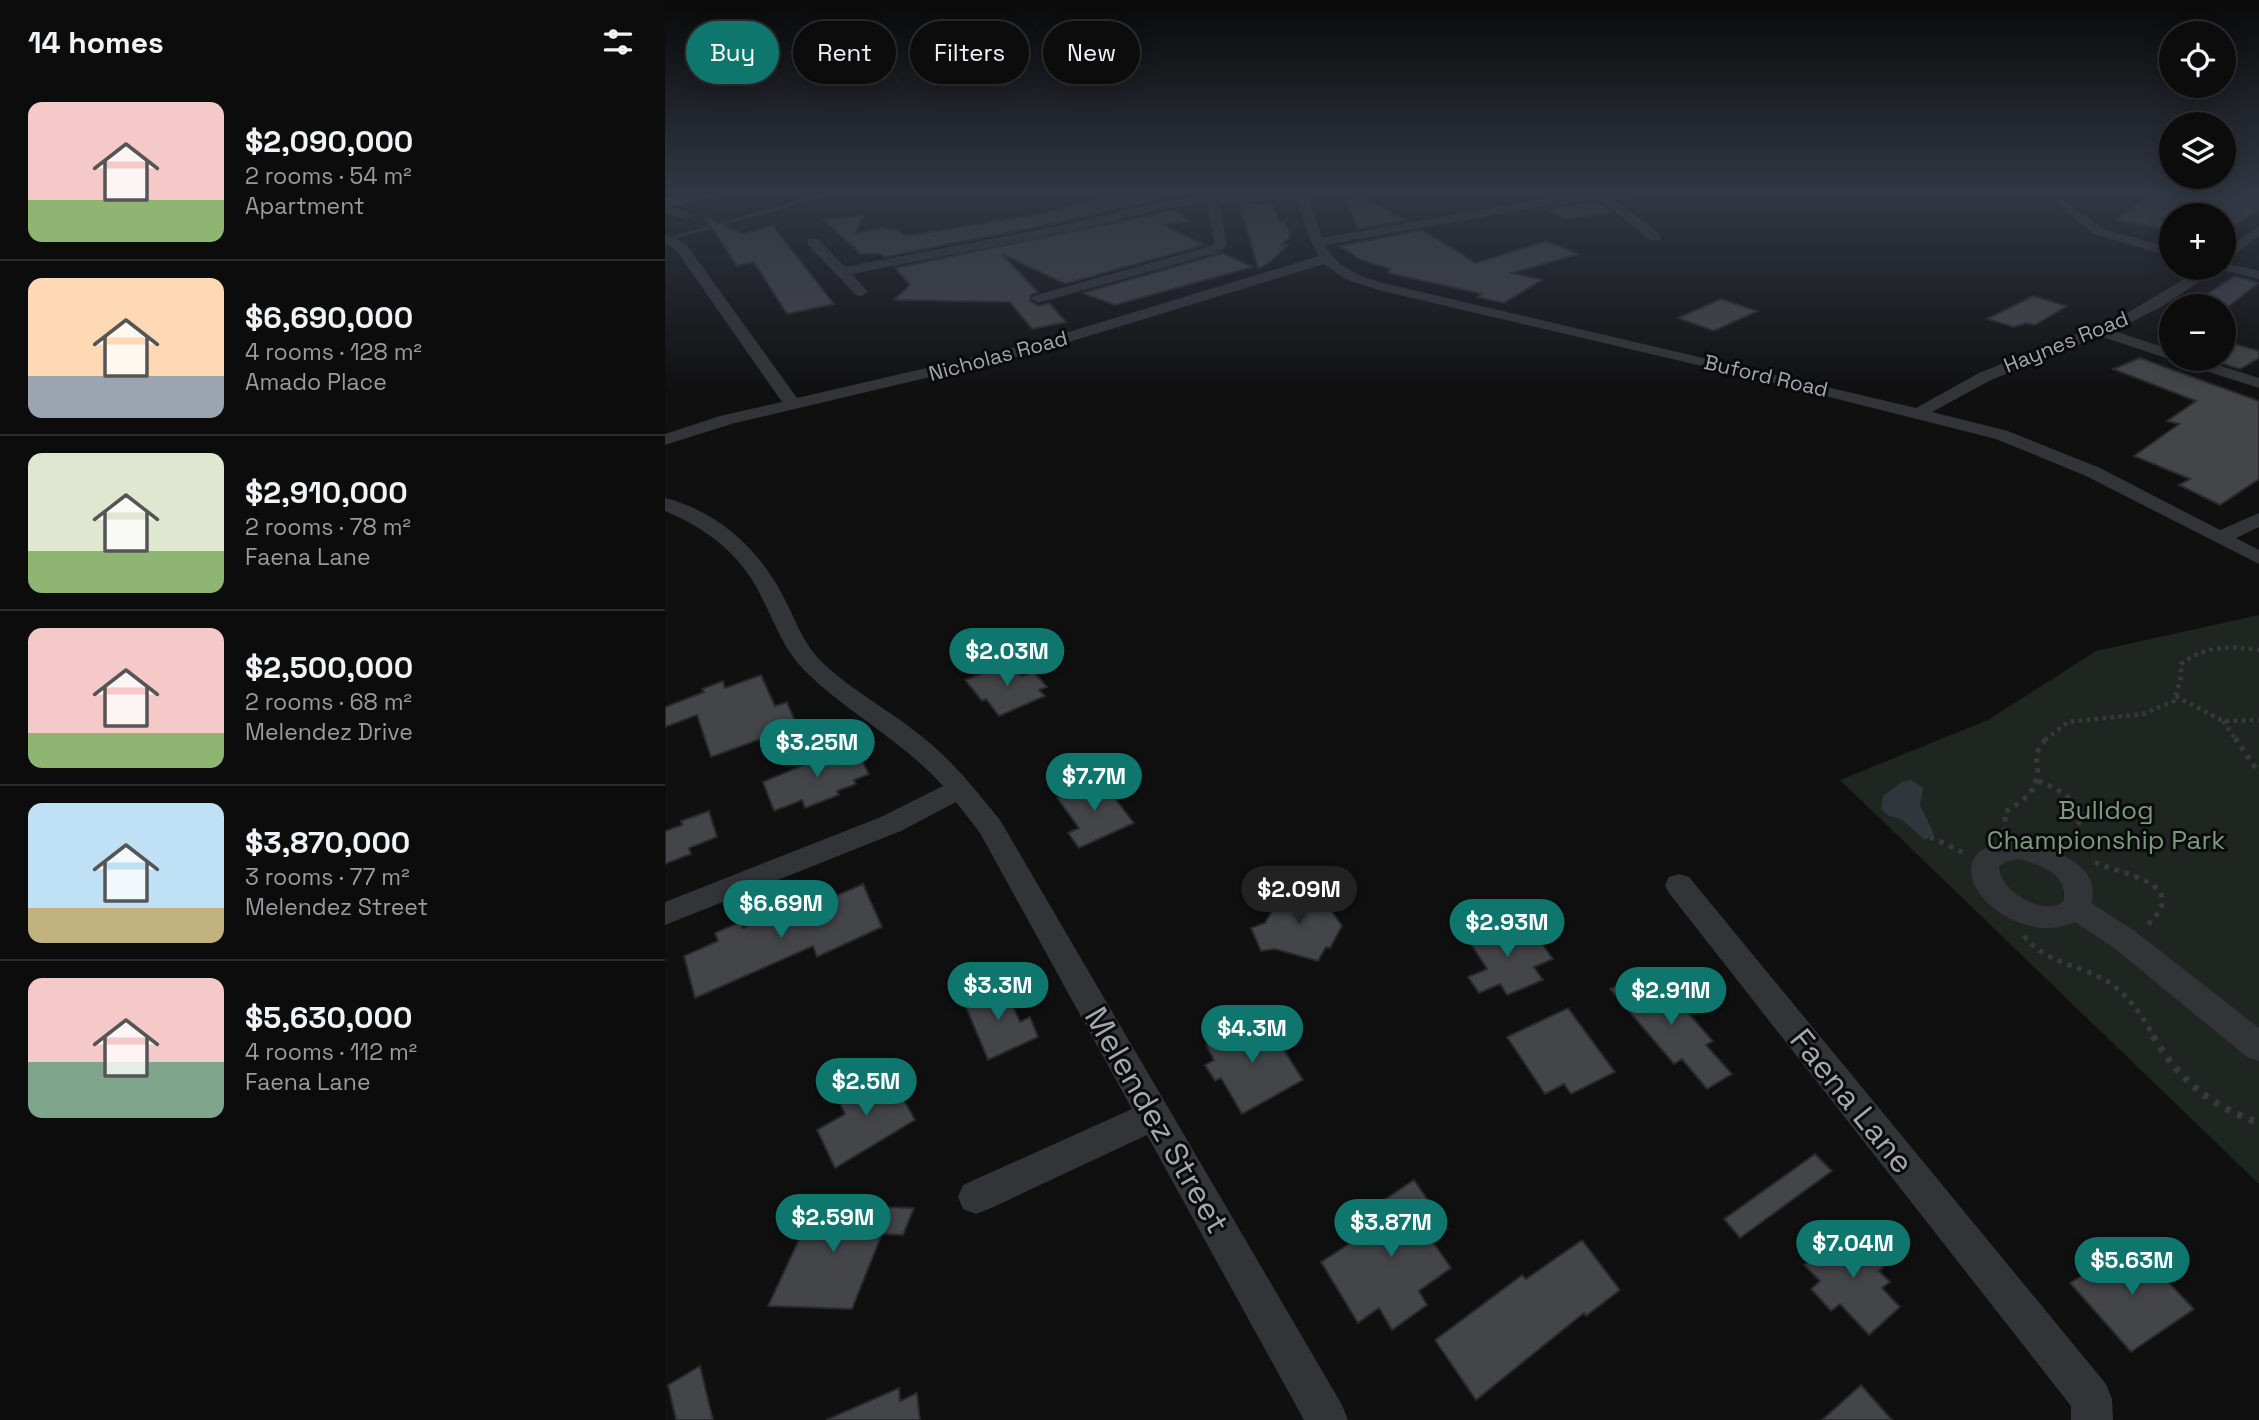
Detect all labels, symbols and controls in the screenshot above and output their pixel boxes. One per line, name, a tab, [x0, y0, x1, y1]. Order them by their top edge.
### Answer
chip: Buy	[686, 21, 779, 84]
chip: Rent	[793, 21, 896, 84]
chip: Filters	[910, 21, 1029, 84]
chip: New	[1043, 21, 1140, 84]
map controls	[2159, 21, 2236, 371]
button: locate	[2159, 21, 2236, 98]
text: 14 homes	[28, 23, 164, 62]
icon: filters	[599, 23, 637, 61]
button: layers	[2159, 112, 2236, 189]
text: $2,090,000	[245, 122, 413, 161]
icon: home	[84, 130, 168, 214]
text: 2 rooms · 54 m²	[245, 161, 412, 191]
text: Apartment	[245, 191, 365, 221]
button: +	[2159, 203, 2236, 280]
button: −	[2159, 294, 2236, 371]
text: $6,690,000	[245, 298, 413, 337]
street label: Haynes Road	[2000, 304, 2132, 379]
icon: home	[84, 306, 168, 390]
street label: Nicholas Road	[925, 324, 1070, 387]
text: 4 rooms · 128 m²	[245, 337, 422, 367]
street label: Buford Road	[1701, 348, 1831, 403]
text: Amado Place	[245, 367, 387, 397]
text: $2,910,000	[245, 473, 408, 512]
icon: home	[84, 481, 168, 565]
text: 2 rooms · 78 m²	[245, 512, 411, 542]
text: Faena Lane	[245, 542, 371, 572]
pin: $2.03M	[950, 628, 1064, 688]
text: $2.03M	[965, 636, 1049, 666]
text: $2,500,000	[245, 648, 413, 687]
icon: home	[84, 656, 168, 740]
text: 2 rooms · 68 m²	[245, 687, 412, 717]
text: Melendez Drive	[245, 717, 413, 747]
pin: $3.25M	[760, 720, 874, 779]
text: $3.25M	[776, 727, 858, 757]
pin: $7.7M	[1045, 754, 1143, 813]
text: $7.7M	[1062, 761, 1126, 791]
park label: Bulldog Championship Park	[1987, 793, 2225, 857]
text: $3,870,000	[245, 823, 410, 862]
icon: home	[84, 831, 168, 915]
text: 3 rooms · 77 m²	[245, 862, 410, 892]
pin: $2.09M	[1242, 866, 1356, 926]
text: $2.09M	[1257, 874, 1341, 904]
pin: $6.69M	[724, 880, 838, 940]
text: $6.69M	[739, 888, 823, 918]
text: Melendez Street	[245, 892, 428, 922]
pin: $2.93M	[1450, 900, 1564, 959]
text: $2.93M	[1466, 907, 1548, 937]
pin: $3.3M	[949, 962, 1047, 1022]
pin: $2.91M	[1614, 968, 1728, 1027]
text: $3.3M	[963, 970, 1033, 1000]
text: $2.91M	[1631, 975, 1711, 1005]
text: $5,630,000	[245, 998, 412, 1037]
street label: Melendez Street	[1076, 1000, 1238, 1240]
icon: home	[84, 1006, 168, 1090]
pin: $4.3M	[1203, 1006, 1301, 1065]
text: $4.3M	[1217, 1013, 1287, 1043]
street label: Faena Lane	[1782, 1021, 1922, 1181]
text: 4 rooms · 112 m²	[245, 1037, 417, 1067]
pin: $2.5M	[817, 1058, 915, 1118]
text: $2.5M	[832, 1066, 900, 1096]
text: Faena Lane	[245, 1067, 371, 1097]
pin: $2.59M	[776, 1194, 890, 1254]
pin: $3.87M	[1334, 1200, 1448, 1259]
text: $2.59M	[792, 1202, 874, 1232]
text: $3.87M	[1350, 1207, 1432, 1237]
pin: $7.04M	[1796, 1220, 1910, 1280]
text: $7.04M	[1812, 1228, 1894, 1258]
pin: $5.63M	[2075, 1238, 2189, 1297]
text: $5.63M	[2091, 1245, 2173, 1275]

